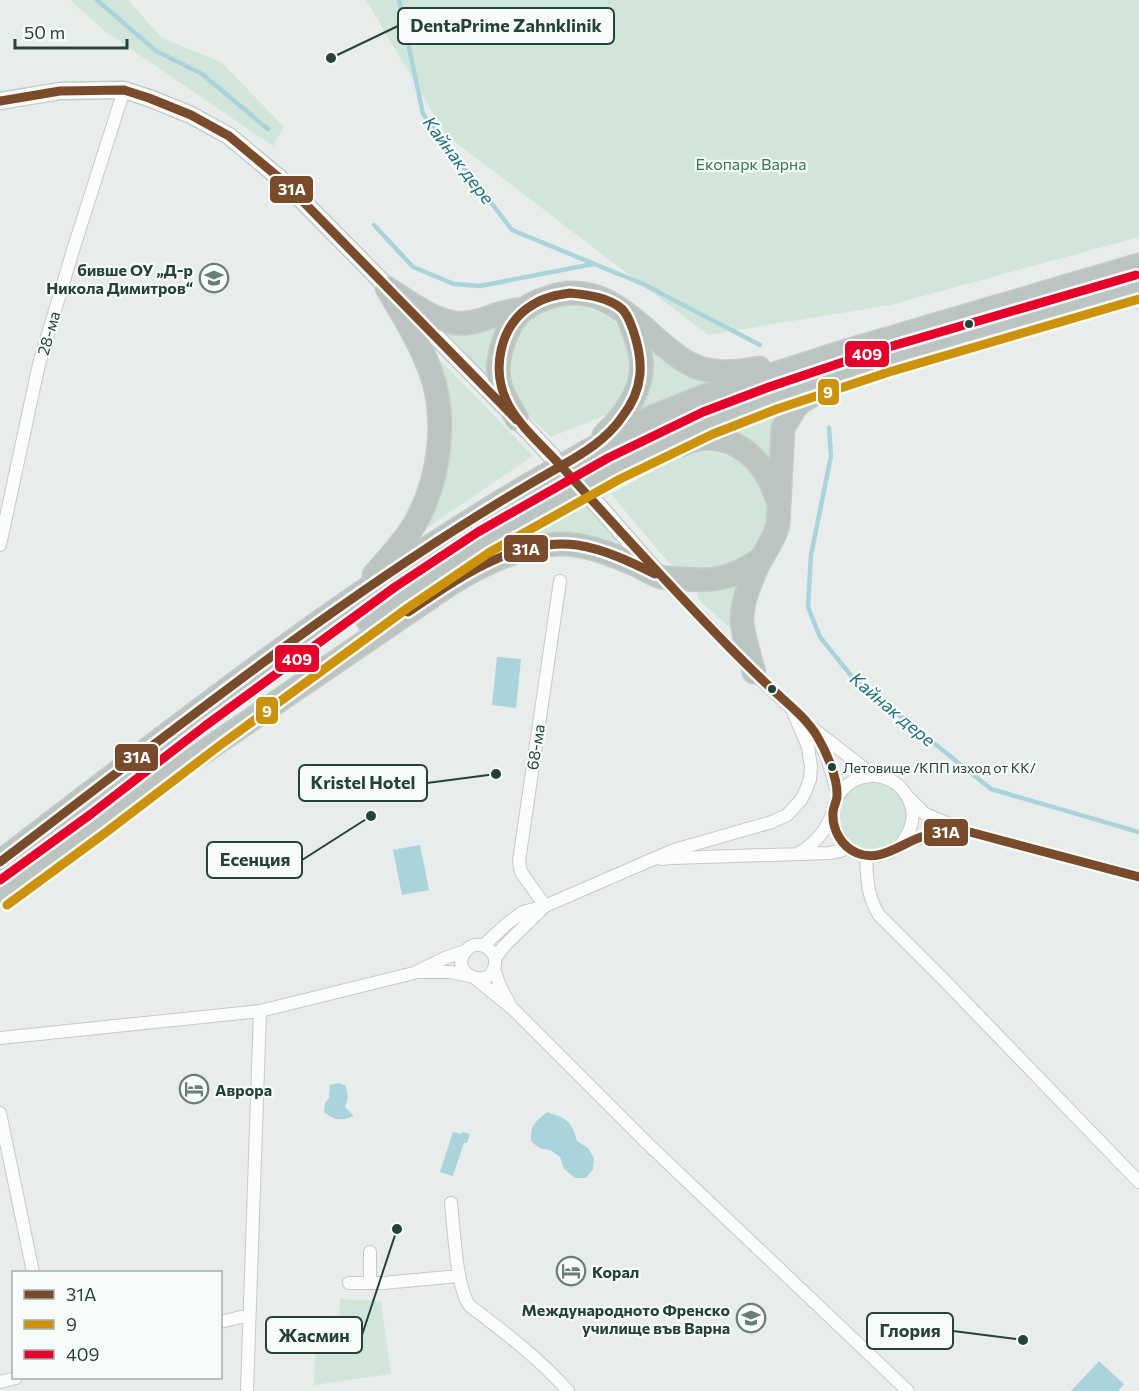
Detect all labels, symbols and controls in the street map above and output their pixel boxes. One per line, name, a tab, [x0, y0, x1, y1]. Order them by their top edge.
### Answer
callout: DentaPrime Zahnklinik	[398, 8, 614, 44]
scale bar	[15, 12, 128, 50]
text: DentaPrime Zahnklinik	[410, 14, 602, 36]
text: 50 m	[24, 21, 65, 43]
water label: Кайнак дере	[419, 112, 500, 209]
park label: Екопарк Варна	[695, 154, 807, 173]
line badge: 31А	[269, 175, 314, 204]
text: 31А	[278, 179, 307, 198]
place label: бивше ОУ „Д-р Никола Димитров“	[46, 260, 194, 297]
school or university icon: бивше ОУ „Д-р Никола Димитров“	[198, 262, 230, 294]
street label: 28-ма	[33, 309, 63, 357]
unlabelled marker	[963, 318, 975, 330]
line badge: 409	[844, 340, 890, 368]
text: 409	[852, 344, 882, 363]
line badge: 9	[817, 378, 840, 406]
text: 9	[823, 382, 833, 401]
line badge: 31А	[503, 534, 549, 563]
text: 31А	[512, 539, 541, 558]
line badge: 409	[274, 644, 320, 673]
text: 409	[282, 649, 312, 668]
water label: Кайнак дере	[846, 667, 940, 751]
unlabelled marker	[766, 683, 778, 695]
line badge: 9	[255, 696, 279, 725]
text: 9	[262, 701, 272, 720]
street label: 68-ма	[522, 723, 548, 771]
line badge: 31А	[114, 743, 159, 772]
text: 31А	[123, 747, 152, 766]
place label: Летовище /КПП изход от КК/	[843, 759, 1036, 776]
marker: Летовище /КПП изход от КК/	[826, 761, 838, 773]
callout: Kristel Hotel	[299, 765, 427, 801]
text: Kristel Hotel	[311, 771, 415, 793]
line badge: 31А	[923, 818, 969, 847]
text: 31А	[932, 822, 961, 841]
callout: Есенция	[207, 842, 302, 878]
text: Есенция	[220, 848, 290, 870]
hotel icon: Аврора	[178, 1073, 210, 1105]
place label: Аврора	[215, 1080, 272, 1099]
hotel icon: Корал	[555, 1255, 587, 1287]
place label: Корал	[592, 1262, 639, 1281]
legend	[12, 1271, 222, 1379]
text: 31А	[66, 1283, 96, 1305]
place label: Международното Френско училище във Варна	[521, 1300, 730, 1337]
school or university icon: Международното Френско училище във Варна	[735, 1302, 767, 1334]
text: 9	[66, 1313, 77, 1335]
callout: Глория	[867, 1313, 953, 1349]
callout: Жасмин	[266, 1317, 362, 1353]
text: Глория	[879, 1319, 941, 1341]
text: Жасмин	[278, 1324, 350, 1346]
text: 409	[66, 1343, 99, 1365]

